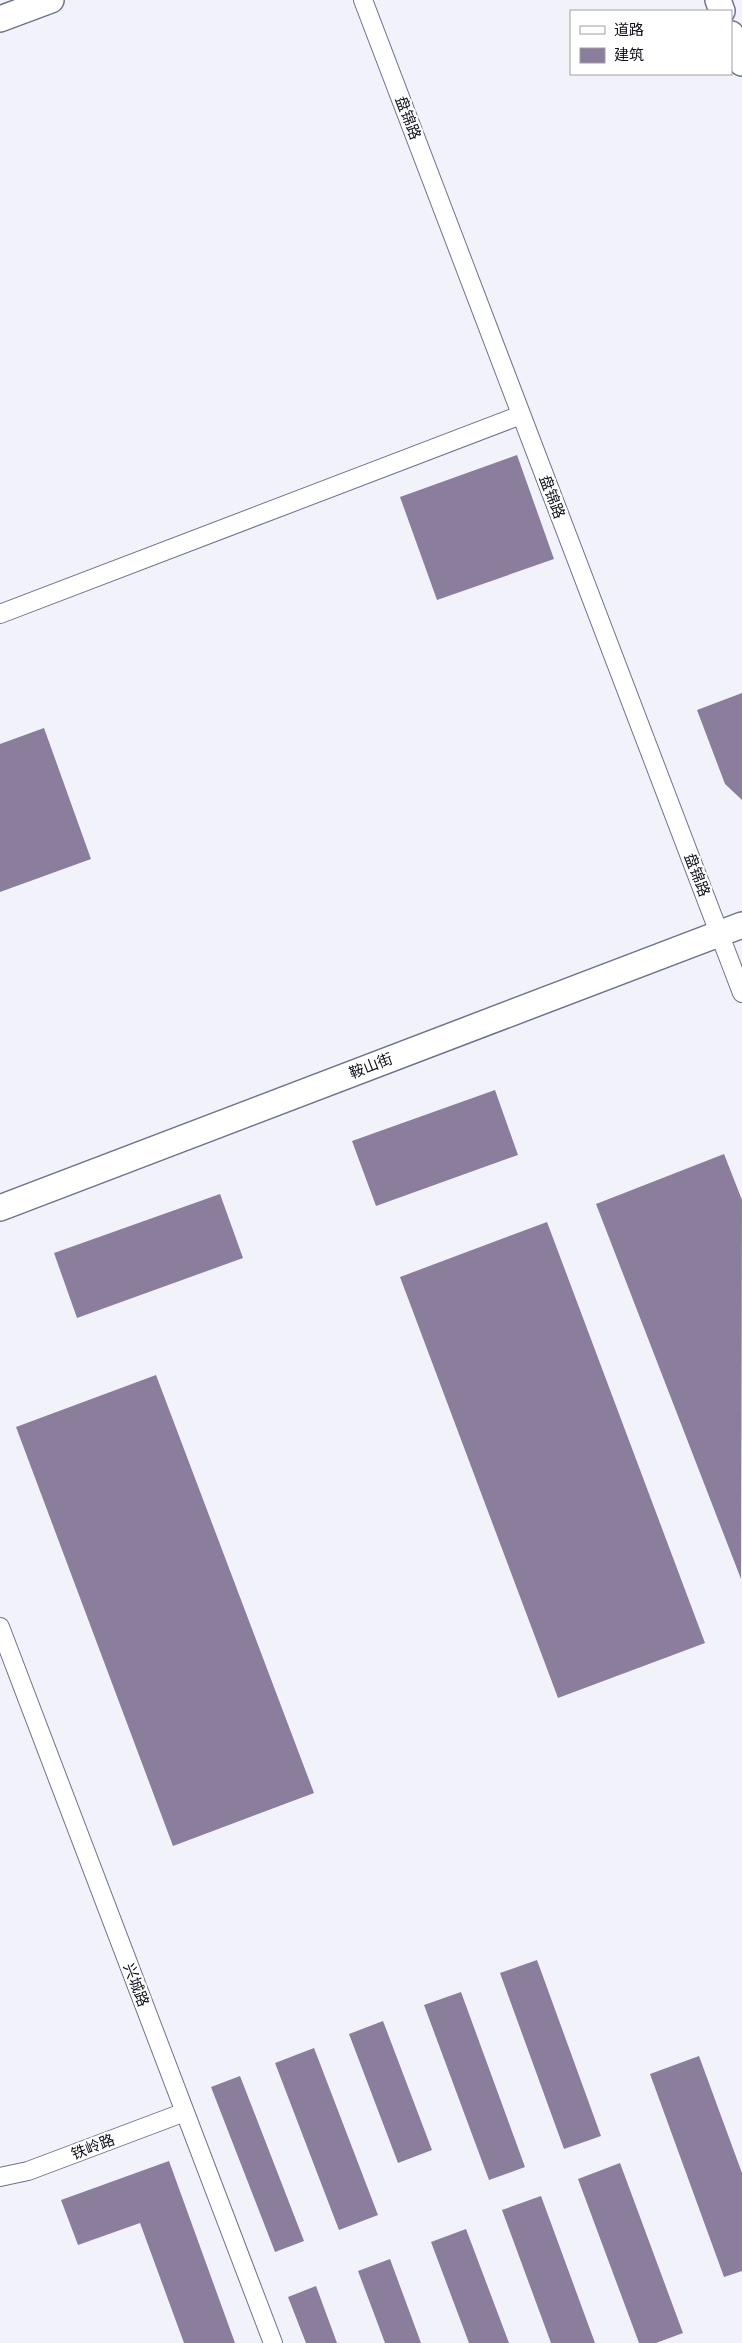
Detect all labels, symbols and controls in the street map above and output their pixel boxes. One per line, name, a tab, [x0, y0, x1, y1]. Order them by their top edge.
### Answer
legend	[570, 10, 732, 75]
text: 道路	[614, 20, 644, 39]
text: 建筑	[614, 45, 644, 64]
street label: 盘锦路	[392, 93, 425, 142]
street label: 盘锦路	[536, 472, 569, 521]
street label: 盘锦路	[681, 850, 714, 899]
street label: 鞍山街	[346, 1049, 395, 1082]
street label: 兴城路	[120, 1960, 153, 2009]
street label: 铁岭路	[68, 2130, 117, 2163]

